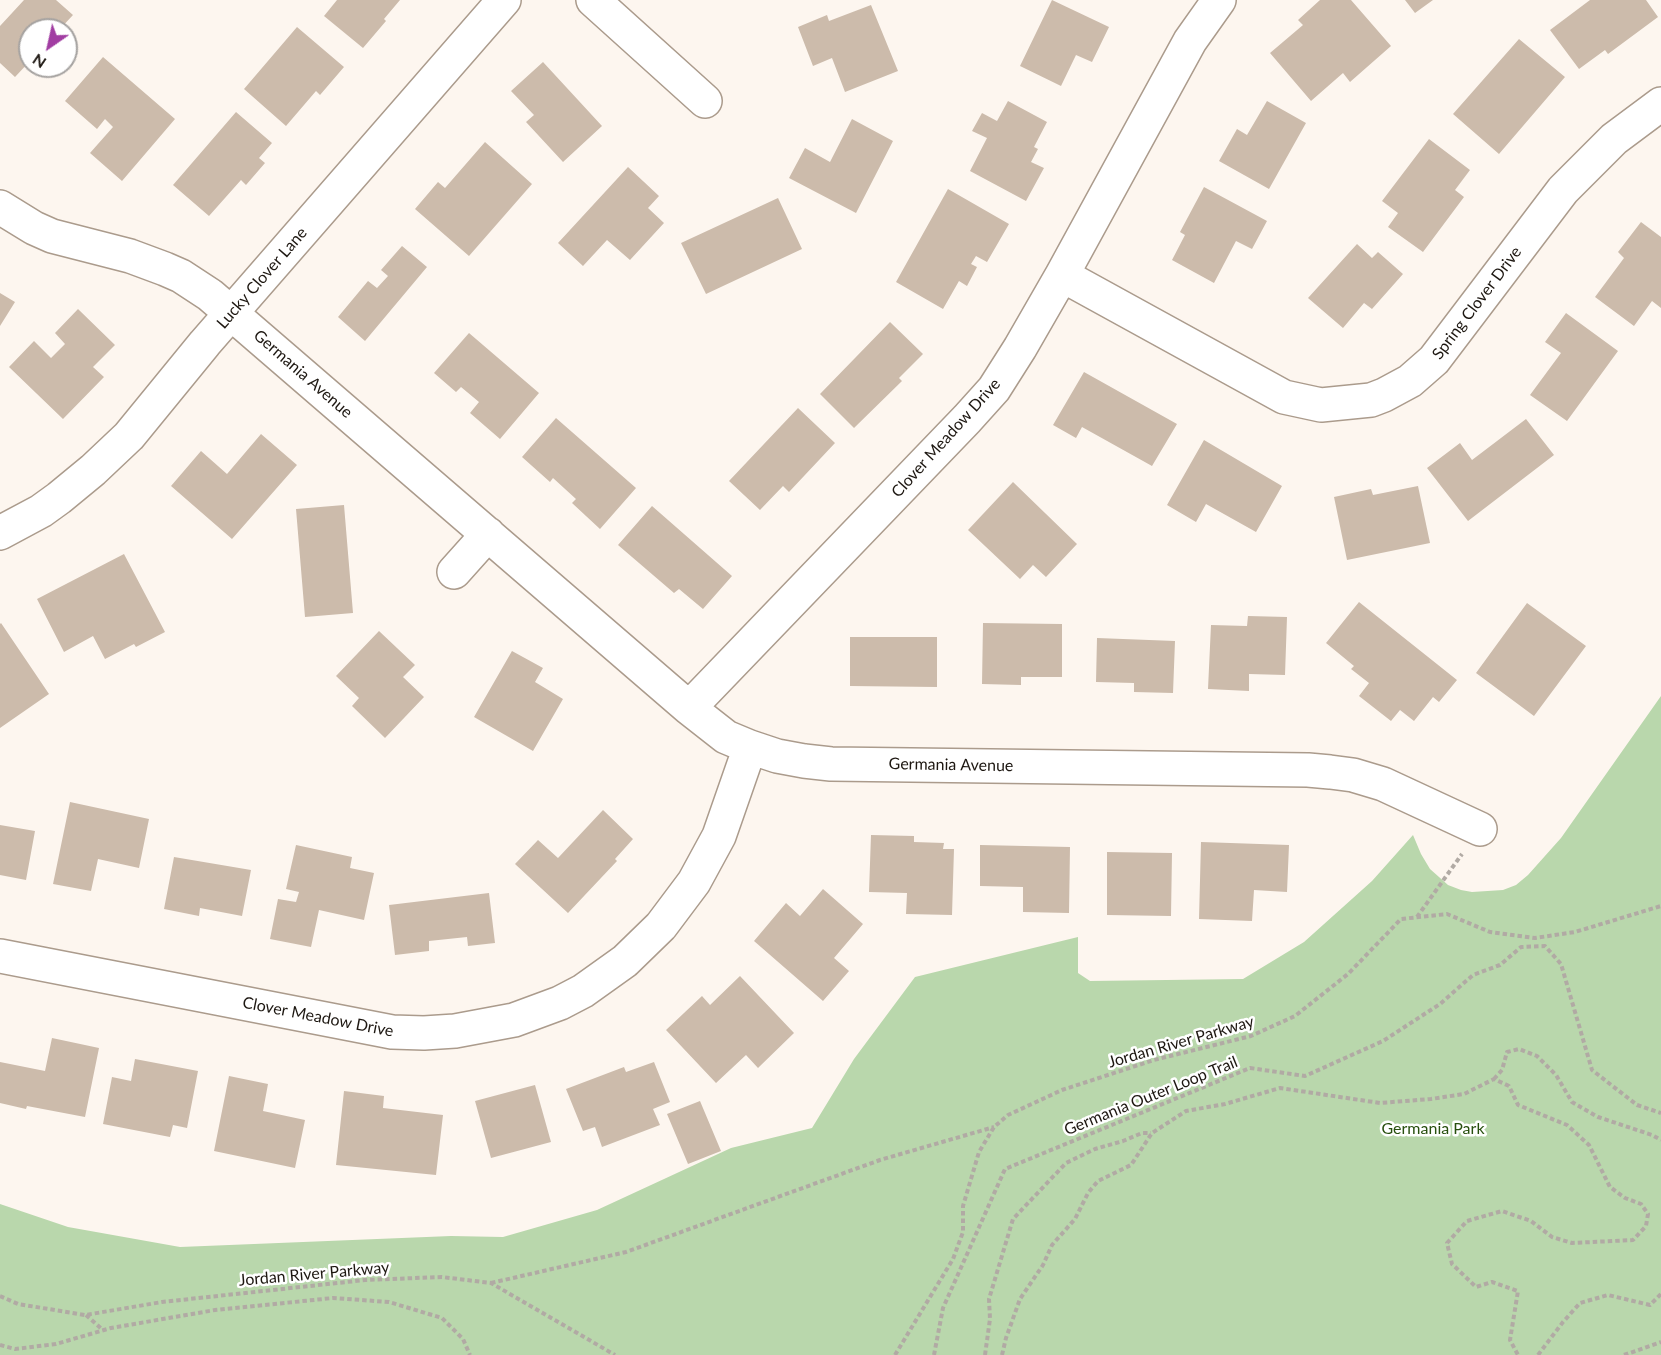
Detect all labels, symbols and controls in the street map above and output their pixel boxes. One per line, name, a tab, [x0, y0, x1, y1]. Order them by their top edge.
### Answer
north arrow	[18, 18, 78, 78]
text: N	[28, 50, 49, 73]
street label: Lucky Clover Lane	[213, 223, 311, 333]
street label: Spring Clover Drive	[1428, 243, 1526, 363]
street label: Germania Avenue	[250, 326, 356, 422]
street label: Clover Meadow Drive	[888, 375, 1004, 501]
street label: Germania Avenue	[888, 754, 1014, 776]
street label: Clover Meadow Drive	[241, 993, 395, 1041]
street label: Jordan River Parkway	[1106, 1012, 1256, 1072]
street label: Germania Outer Loop Trail	[1062, 1052, 1240, 1140]
park label: Germania Park	[1381, 1119, 1485, 1139]
street label: Jordan River Parkway	[238, 1258, 390, 1290]

